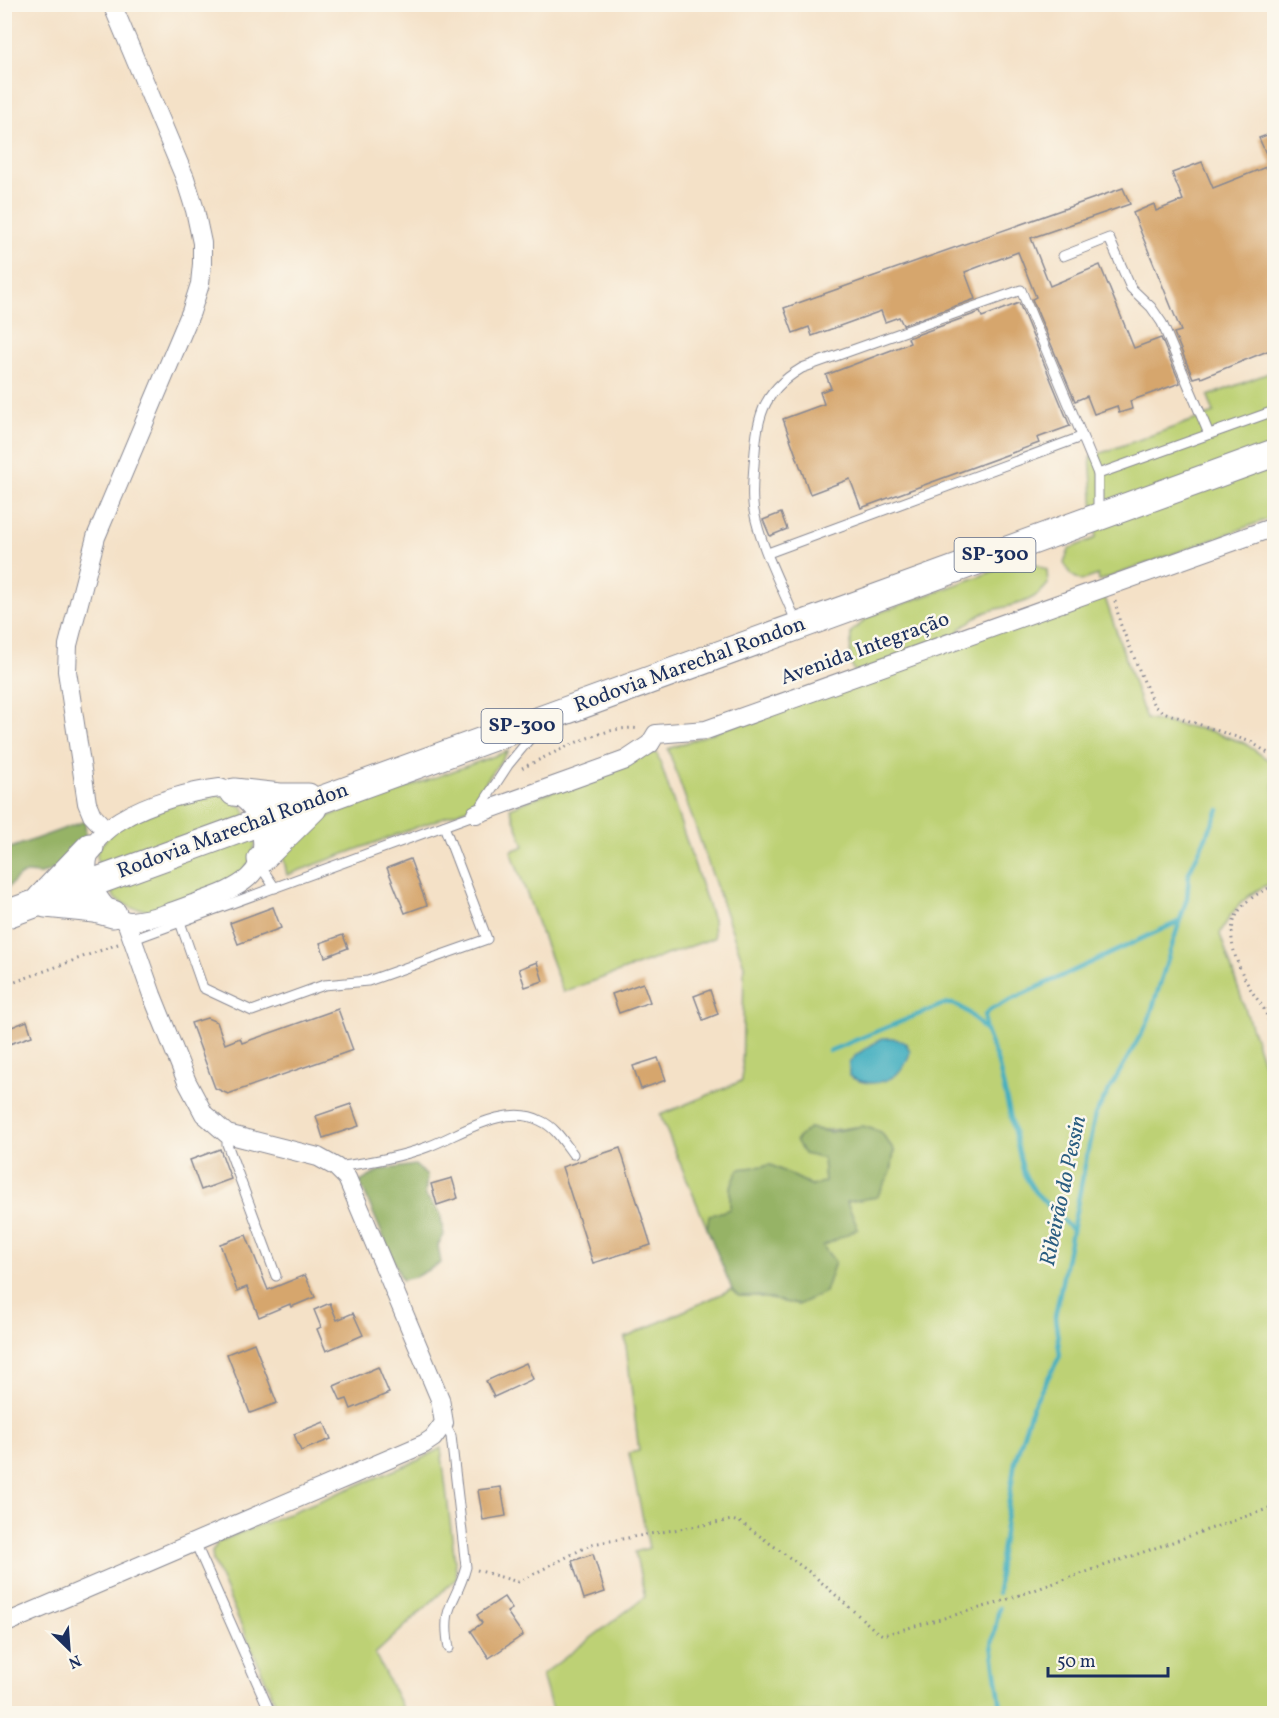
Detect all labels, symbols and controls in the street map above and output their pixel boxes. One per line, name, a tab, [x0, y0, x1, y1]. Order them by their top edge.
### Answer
road number: SP-300	[954, 538, 1036, 572]
street label: Avenida Integração	[776, 605, 954, 693]
street label: Rodovia Marechal Rondon	[570, 610, 810, 720]
road number: SP-300	[482, 709, 562, 743]
street label: Rodovia Marechal Rondon	[113, 776, 353, 886]
water label: Ribeirão do Pessin	[1033, 1113, 1095, 1269]
north arrow	[39, 1619, 99, 1679]
scale bar	[1048, 1640, 1168, 1678]
text: N	[64, 1648, 84, 1673]
text: 50 m	[1057, 1650, 1096, 1675]

